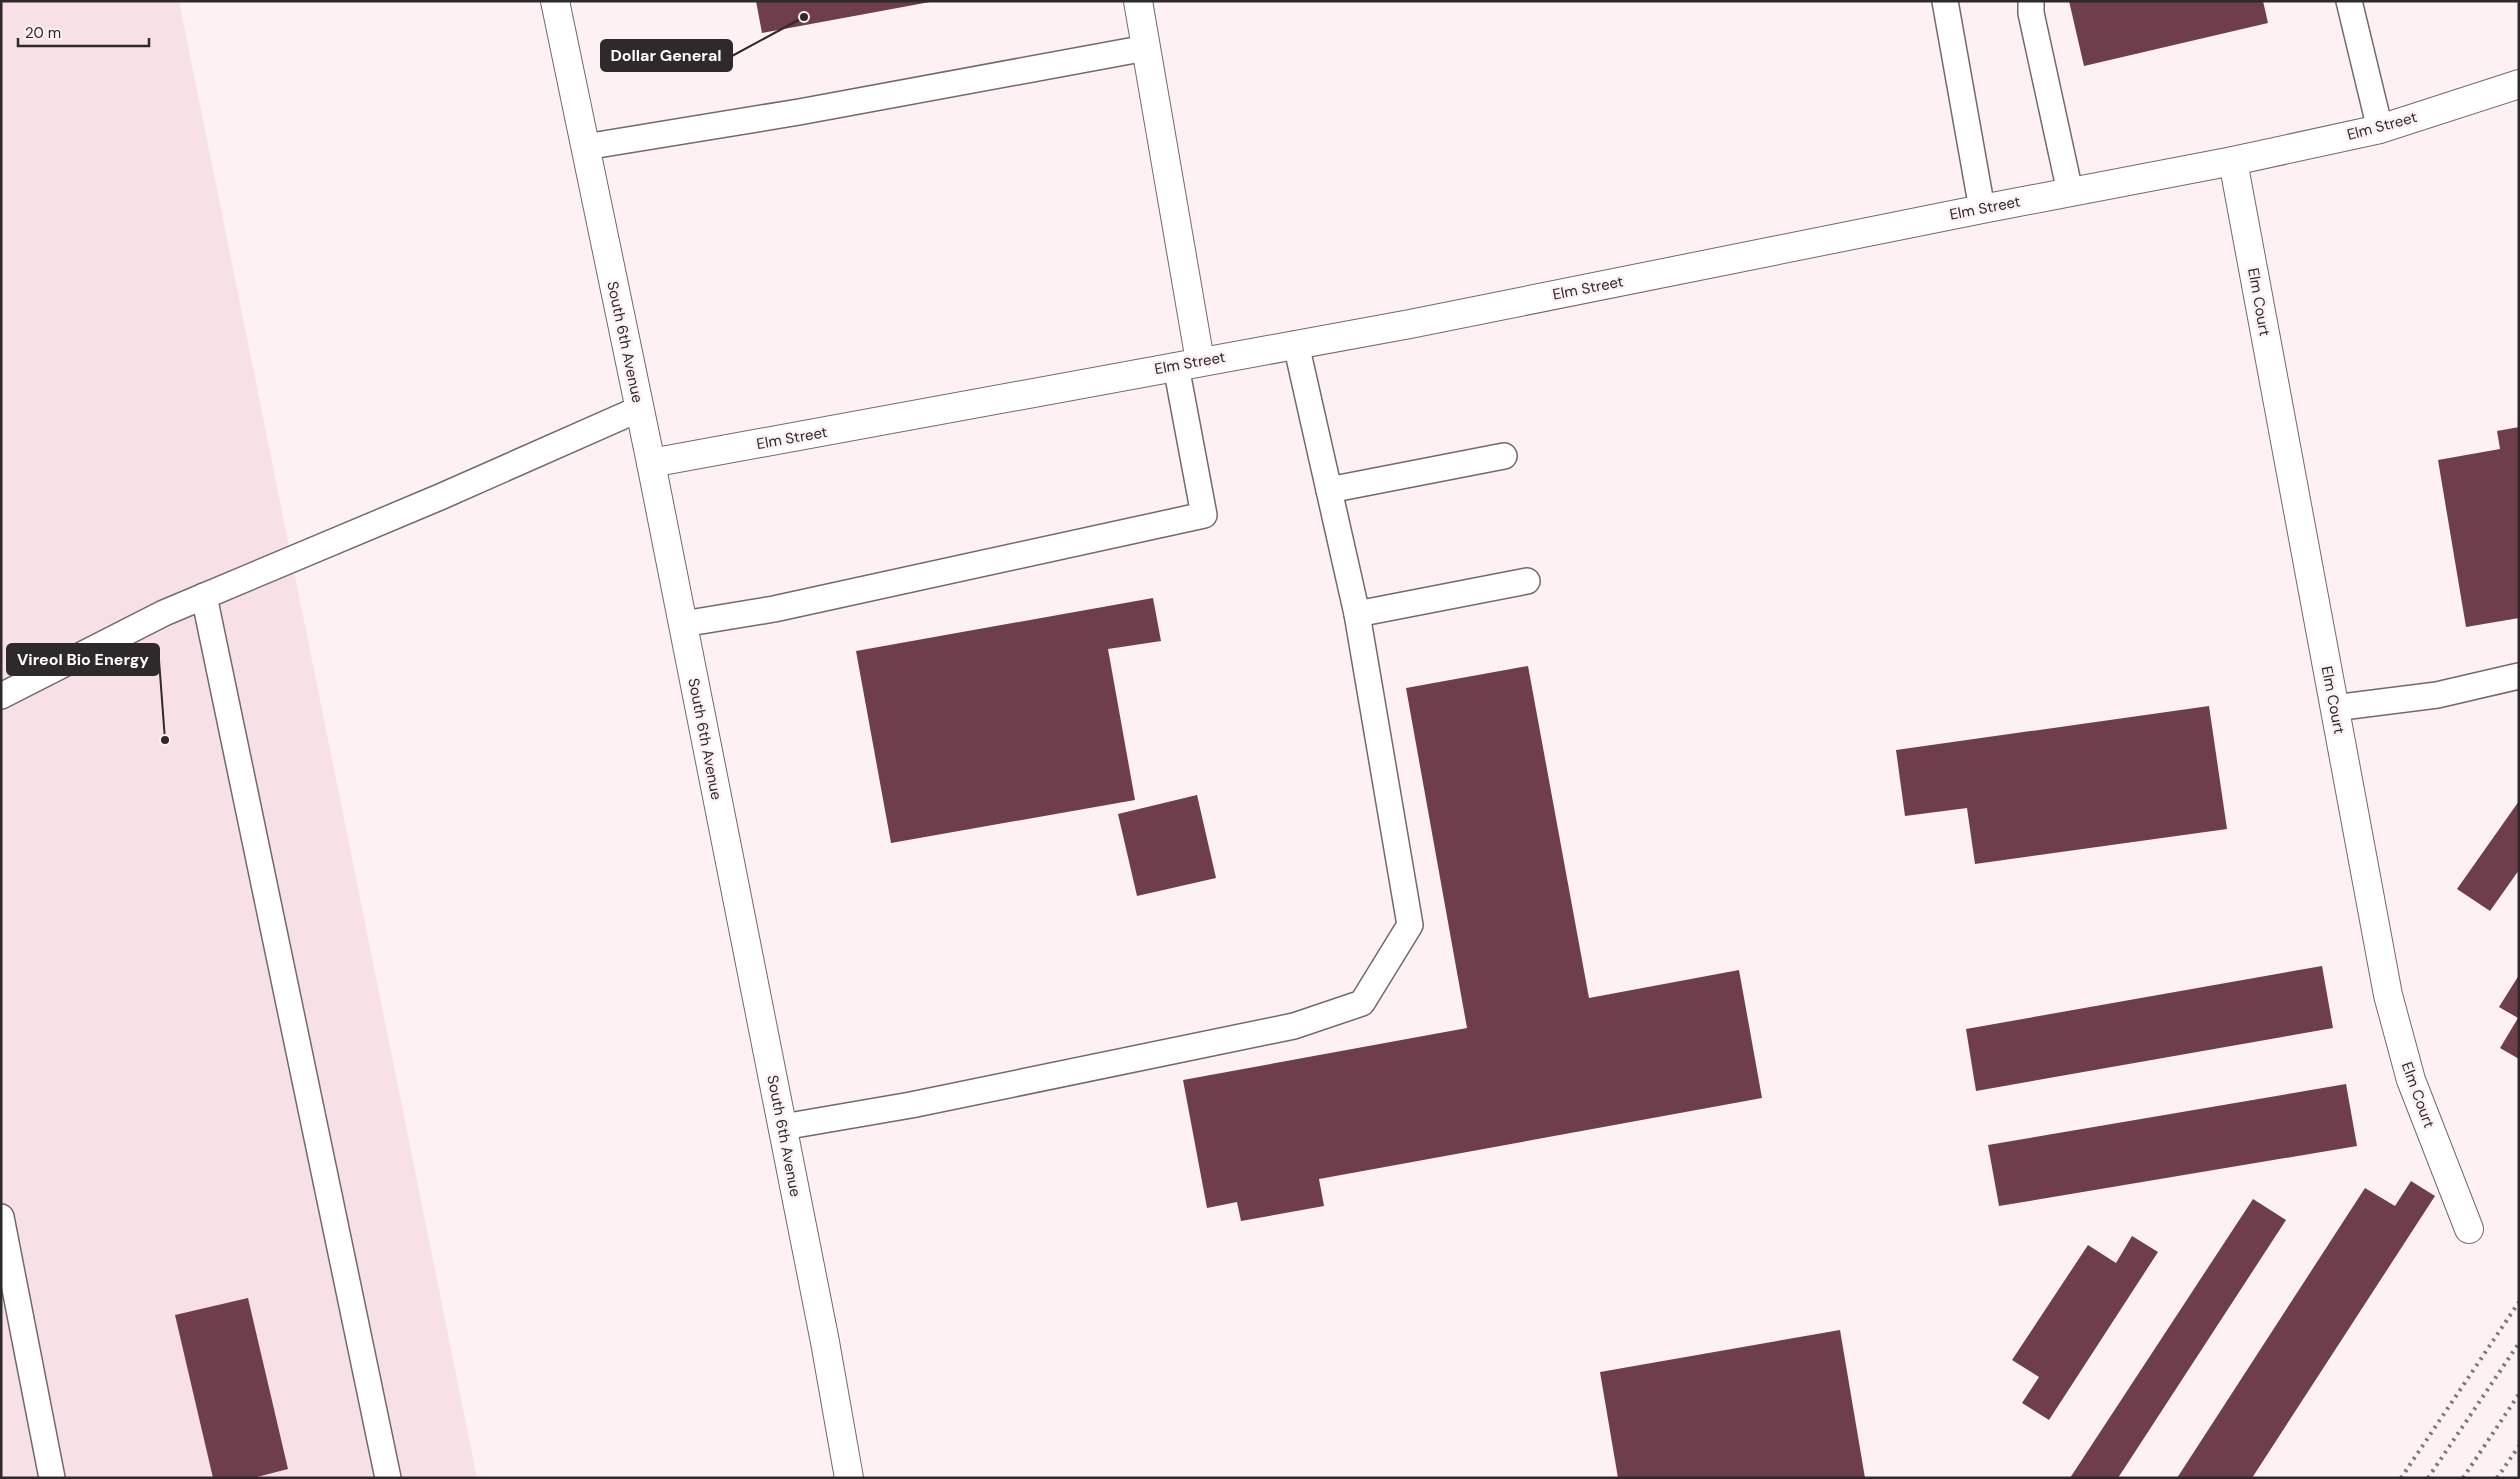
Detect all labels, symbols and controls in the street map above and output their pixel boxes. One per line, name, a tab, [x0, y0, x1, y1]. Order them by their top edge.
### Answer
scale bar	[18, 15, 149, 47]
text: 20 m	[25, 23, 61, 43]
callout: Dollar General	[601, 40, 732, 71]
text: Dollar General	[610, 45, 722, 66]
street label: Elm Street	[2345, 107, 2419, 145]
street label: Elm Street	[1948, 191, 2022, 225]
street label: Elm Court	[2243, 266, 2275, 338]
street label: Elm Street	[1551, 271, 1625, 305]
street label: South 6th Avenue	[602, 279, 648, 405]
street label: Elm Street	[1153, 347, 1227, 379]
street label: Elm Street	[755, 422, 829, 454]
callout: Vireol Bio Energy	[7, 644, 159, 675]
text: Vireol Bio Energy	[17, 649, 149, 670]
street label: Elm Court	[2317, 664, 2349, 736]
street label: South 6th Avenue	[683, 676, 727, 802]
street label: Elm Court	[2397, 1059, 2439, 1131]
street label: South 6th Avenue	[762, 1073, 806, 1199]

